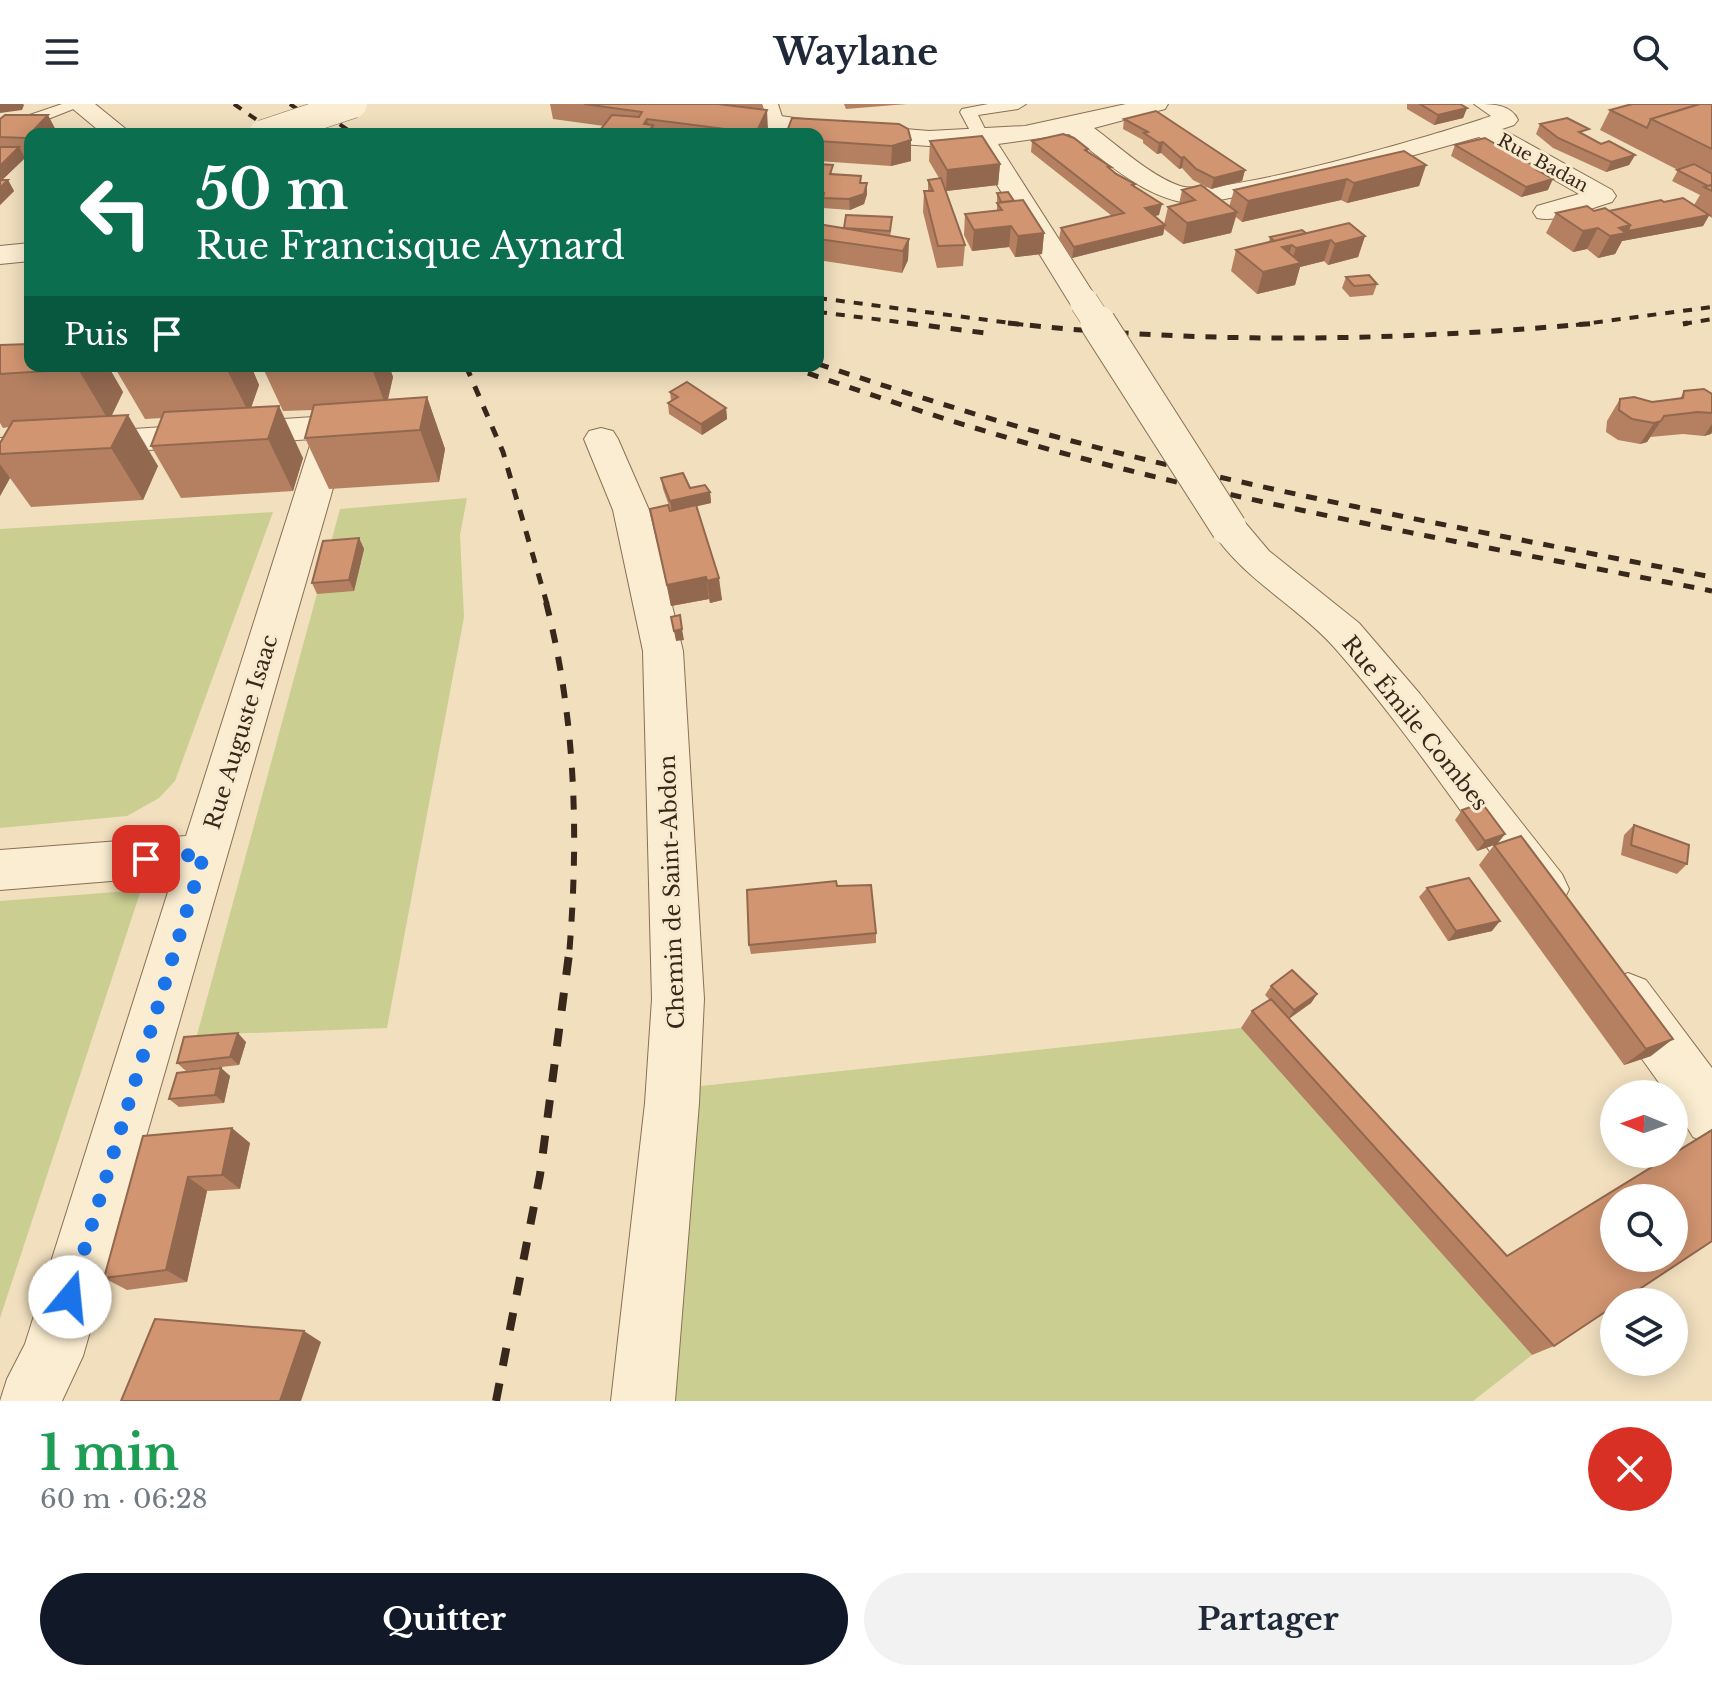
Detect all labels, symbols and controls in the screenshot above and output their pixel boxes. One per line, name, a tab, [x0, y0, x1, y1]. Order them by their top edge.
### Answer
icon: menu	[40, 30, 84, 74]
text: Waylane	[774, 30, 938, 75]
icon: search	[1628, 30, 1672, 74]
street label: Rue Badan	[1494, 129, 1592, 197]
text: 50 m	[196, 155, 348, 224]
icon: left	[64, 160, 168, 264]
text: Rue Francisque Aynard	[196, 224, 625, 269]
icon: arrive	[145, 312, 189, 356]
text: Puis	[64, 316, 129, 353]
street label: Rue Émile Combes	[1336, 630, 1494, 816]
street label: Rue Auguste Isaac	[199, 631, 283, 832]
street label: Chemin de Saint-Abdon	[654, 754, 690, 1030]
pin	[112, 825, 180, 893]
icon: arrive	[124, 837, 168, 881]
north arrow	[1600, 1080, 1688, 1168]
map controls	[1600, 1080, 1688, 1376]
button: search	[1600, 1184, 1688, 1272]
position arrow	[28, 1255, 112, 1339]
button: layers	[1600, 1288, 1688, 1376]
text: 1 min	[40, 1423, 179, 1483]
button: close	[1588, 1427, 1672, 1511]
text: 60 m · 06:28	[40, 1483, 207, 1515]
button: Quitter	[40, 1573, 848, 1665]
button: Partager	[864, 1573, 1672, 1665]

